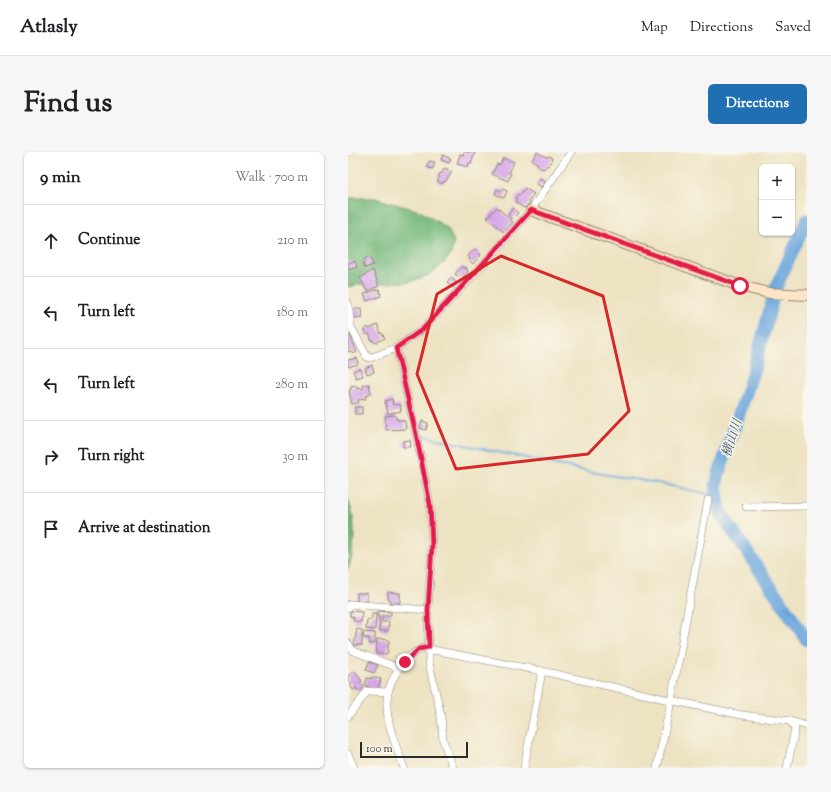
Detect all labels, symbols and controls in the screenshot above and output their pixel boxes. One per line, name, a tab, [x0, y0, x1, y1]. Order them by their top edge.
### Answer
text: Atlasly	[20, 14, 78, 41]
text: Map	[641, 18, 668, 38]
text: Directions	[690, 18, 753, 38]
text: Saved	[775, 18, 811, 38]
text: Find us	[24, 84, 112, 124]
button: Directions	[708, 84, 807, 124]
map controls	[759, 164, 795, 236]
button: +	[759, 164, 795, 200]
text: 9 min	[40, 166, 81, 190]
text: Walk · 700 m	[235, 169, 308, 187]
button: −	[759, 200, 795, 236]
icon: ahead	[40, 230, 62, 252]
text: Continue	[78, 230, 140, 251]
text: 210 m	[277, 232, 308, 250]
route start	[731, 277, 749, 295]
icon: left	[40, 302, 62, 324]
text: Turn left	[78, 302, 135, 323]
text: 180 m	[277, 304, 308, 322]
icon: left	[40, 374, 62, 396]
text: Turn left	[78, 374, 135, 395]
text: 280 m	[275, 376, 308, 394]
water label: 横山川	[718, 415, 748, 460]
icon: right	[40, 446, 62, 468]
text: Turn right	[78, 446, 144, 467]
text: 30 m	[282, 448, 308, 466]
icon: arrive	[40, 518, 62, 540]
text: Arrive at destination	[78, 518, 211, 539]
route end	[396, 653, 414, 671]
scale bar	[360, 740, 468, 759]
text: 100 m	[366, 741, 393, 757]

